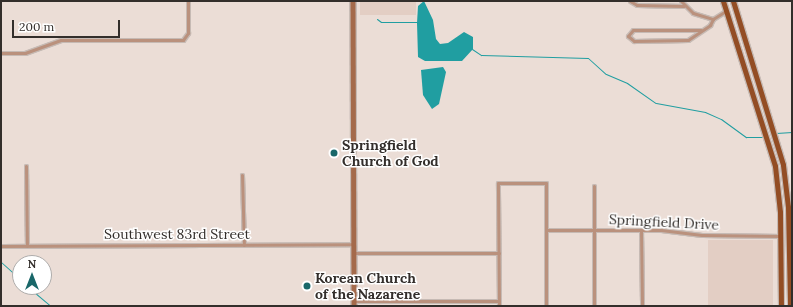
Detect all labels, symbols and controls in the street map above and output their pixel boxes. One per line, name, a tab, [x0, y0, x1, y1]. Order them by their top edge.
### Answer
scale bar	[14, 12, 122, 38]
text: 200 m	[19, 19, 54, 34]
place label: Springfield Church of God	[342, 137, 439, 170]
marker: Springfield Church of God	[329, 148, 339, 158]
street label: Springfield Drive	[609, 211, 719, 233]
street label: Southwest 83rd Street	[104, 226, 250, 242]
north arrow	[12, 255, 52, 295]
text: N	[28, 257, 36, 271]
place label: Korean Church of the Nazarene	[315, 270, 420, 302]
marker: Korean Church of the Nazarene	[302, 281, 312, 291]

